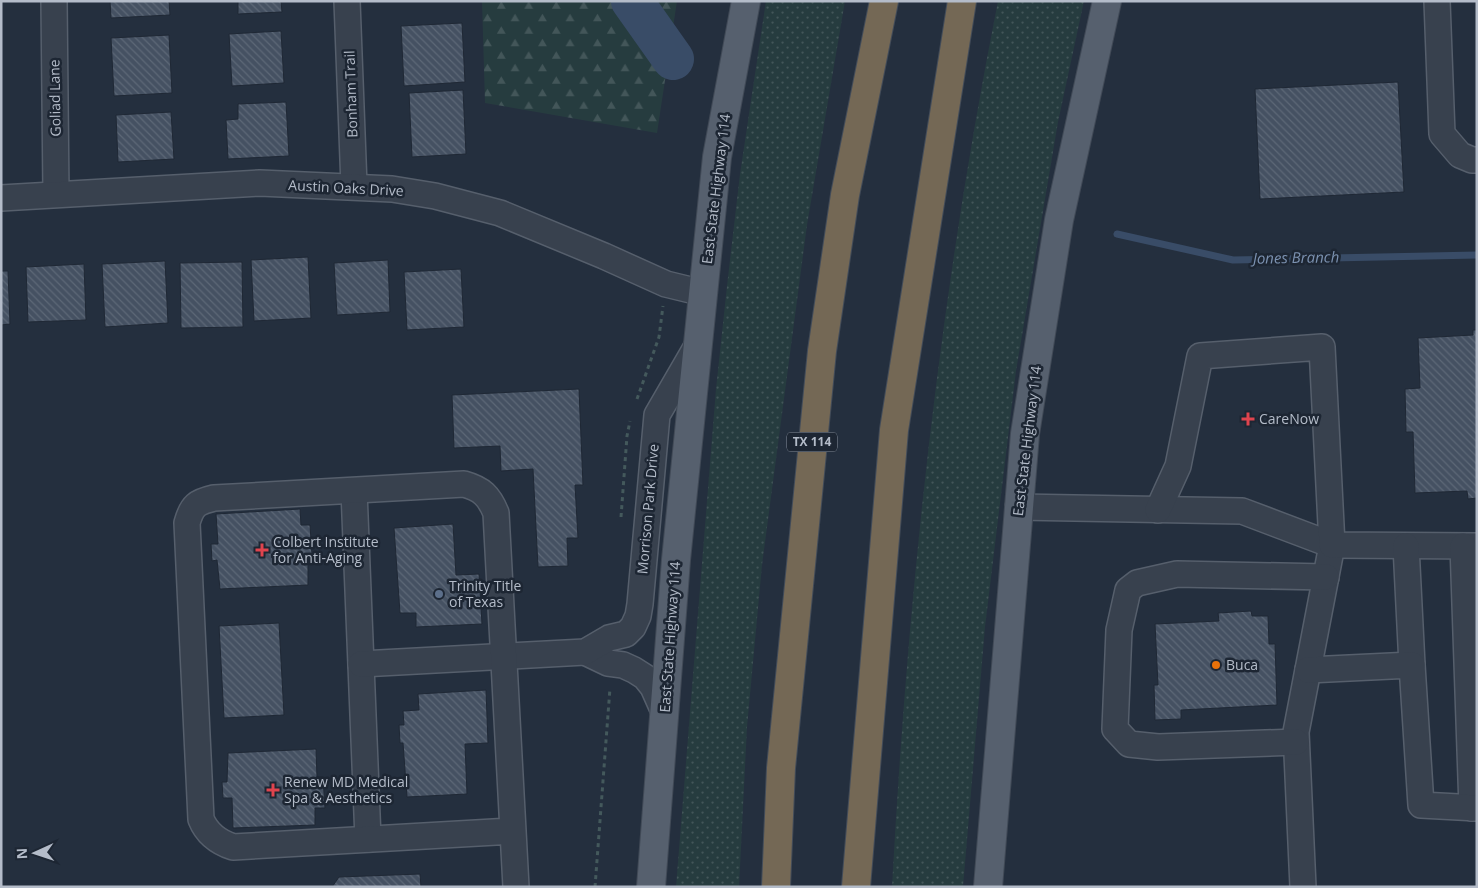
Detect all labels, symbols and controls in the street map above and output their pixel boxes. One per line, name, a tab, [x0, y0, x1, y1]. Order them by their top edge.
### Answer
street label: Bonham Trail	[339, 50, 362, 138]
street label: Goliad Lane	[44, 59, 65, 137]
street label: East State Highway 114	[697, 113, 734, 265]
street label: Austin Oaks Drive	[288, 175, 404, 200]
water label: Jones Branch	[1250, 246, 1339, 268]
street label: East State Highway 114	[1008, 365, 1045, 517]
place label: CareNow	[1259, 409, 1319, 428]
marker: CareNow	[1241, 412, 1255, 426]
road number: TX 114	[787, 432, 837, 452]
street label: Morrison Park Drive	[632, 443, 663, 575]
place label: Colbert Institute for Anti-Aging	[273, 532, 379, 567]
marker: Colbert Institute for Anti-Aging	[255, 543, 269, 557]
street label: East State Highway 114	[655, 561, 684, 713]
place label: Trinity Title of Texas	[449, 576, 521, 611]
marker: Trinity Title of Texas	[433, 588, 445, 600]
place label: Buca	[1226, 655, 1258, 674]
marker: Buca	[1210, 659, 1222, 671]
place label: Renew MD Medical Spa & Aesthetics	[284, 772, 408, 807]
marker: Renew MD Medical Spa & Aesthetics	[266, 783, 280, 797]
north arrow	[10, 828, 60, 878]
text: N	[12, 848, 31, 860]

